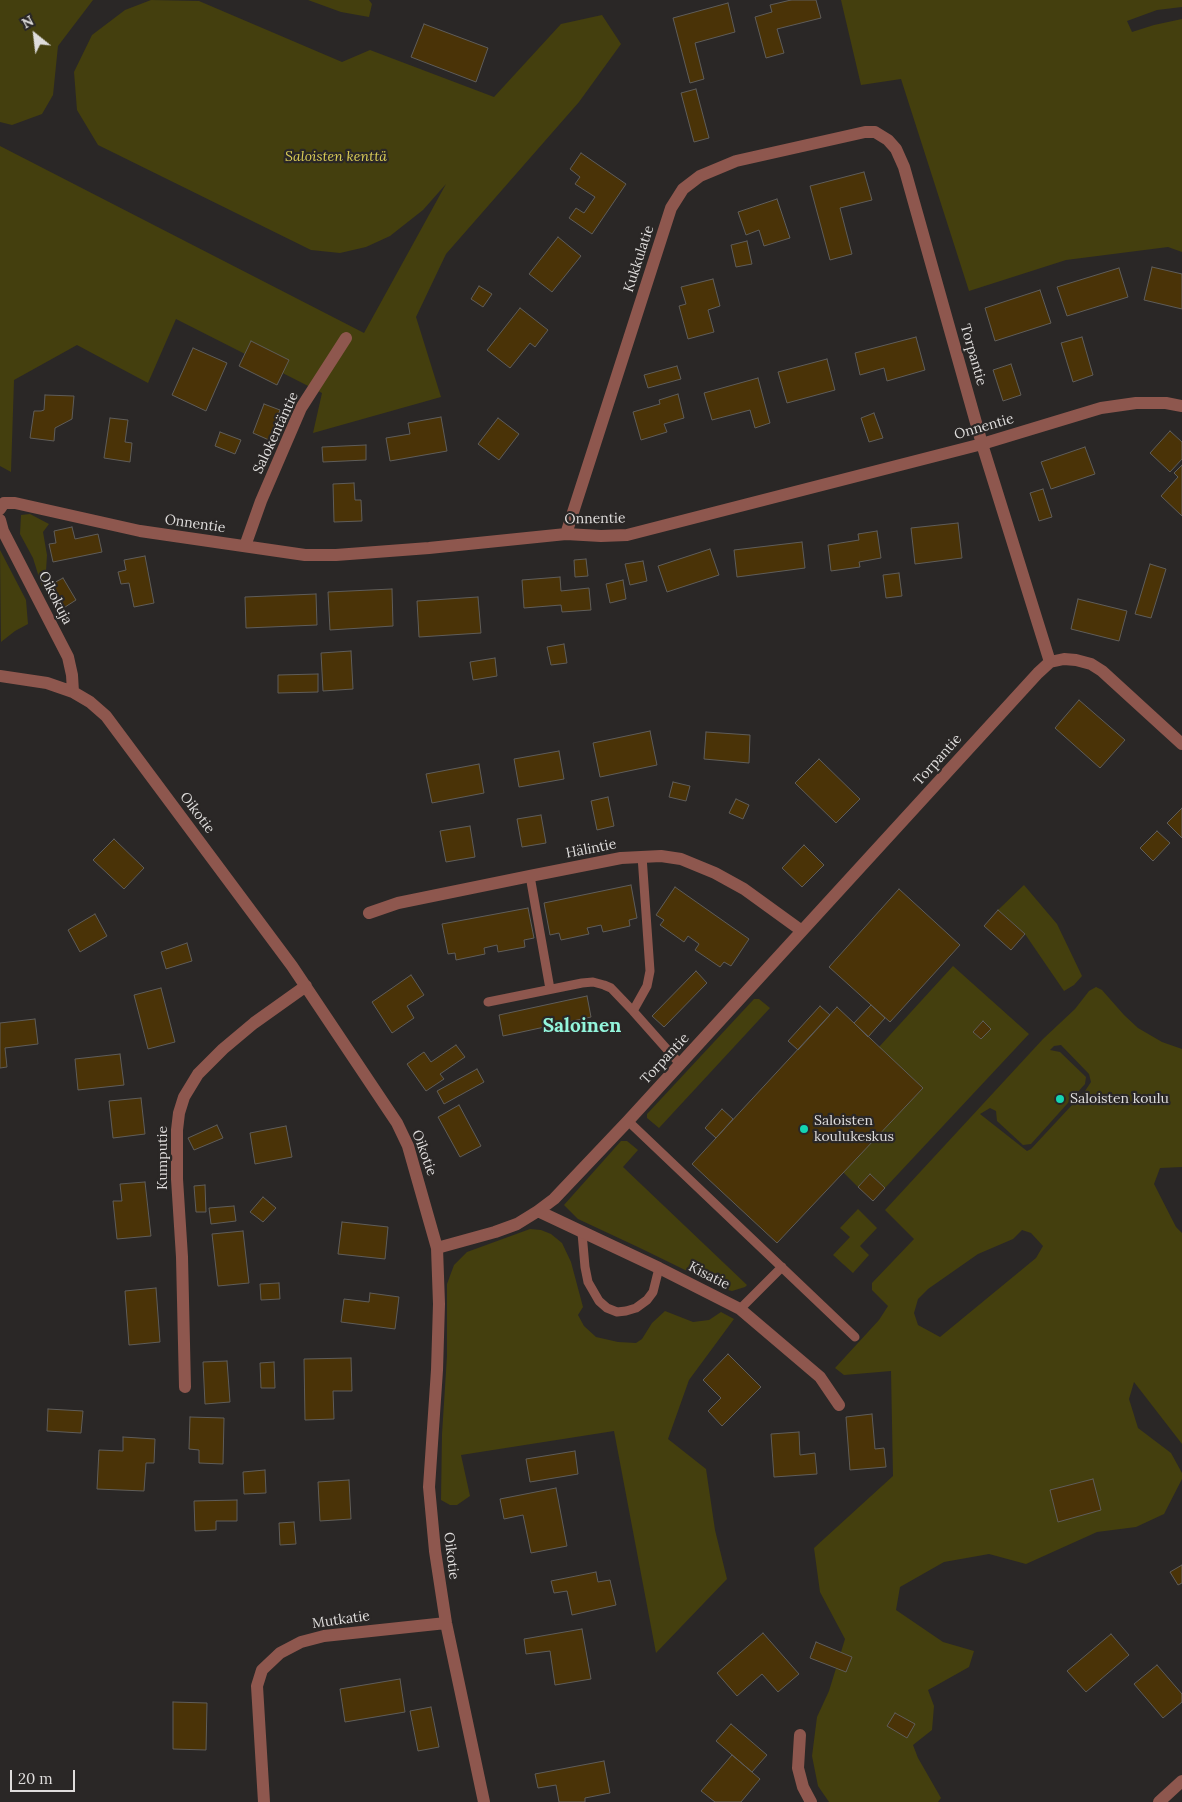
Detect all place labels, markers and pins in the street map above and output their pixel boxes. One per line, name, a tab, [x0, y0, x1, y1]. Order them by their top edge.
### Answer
place label: Saloisten koulu	[1070, 1091, 1169, 1107]
marker: Saloisten koulu	[1054, 1093, 1066, 1105]
place label: Saloisten koulukeskus	[814, 1113, 894, 1146]
marker: Saloisten koulukeskus	[798, 1123, 810, 1135]

